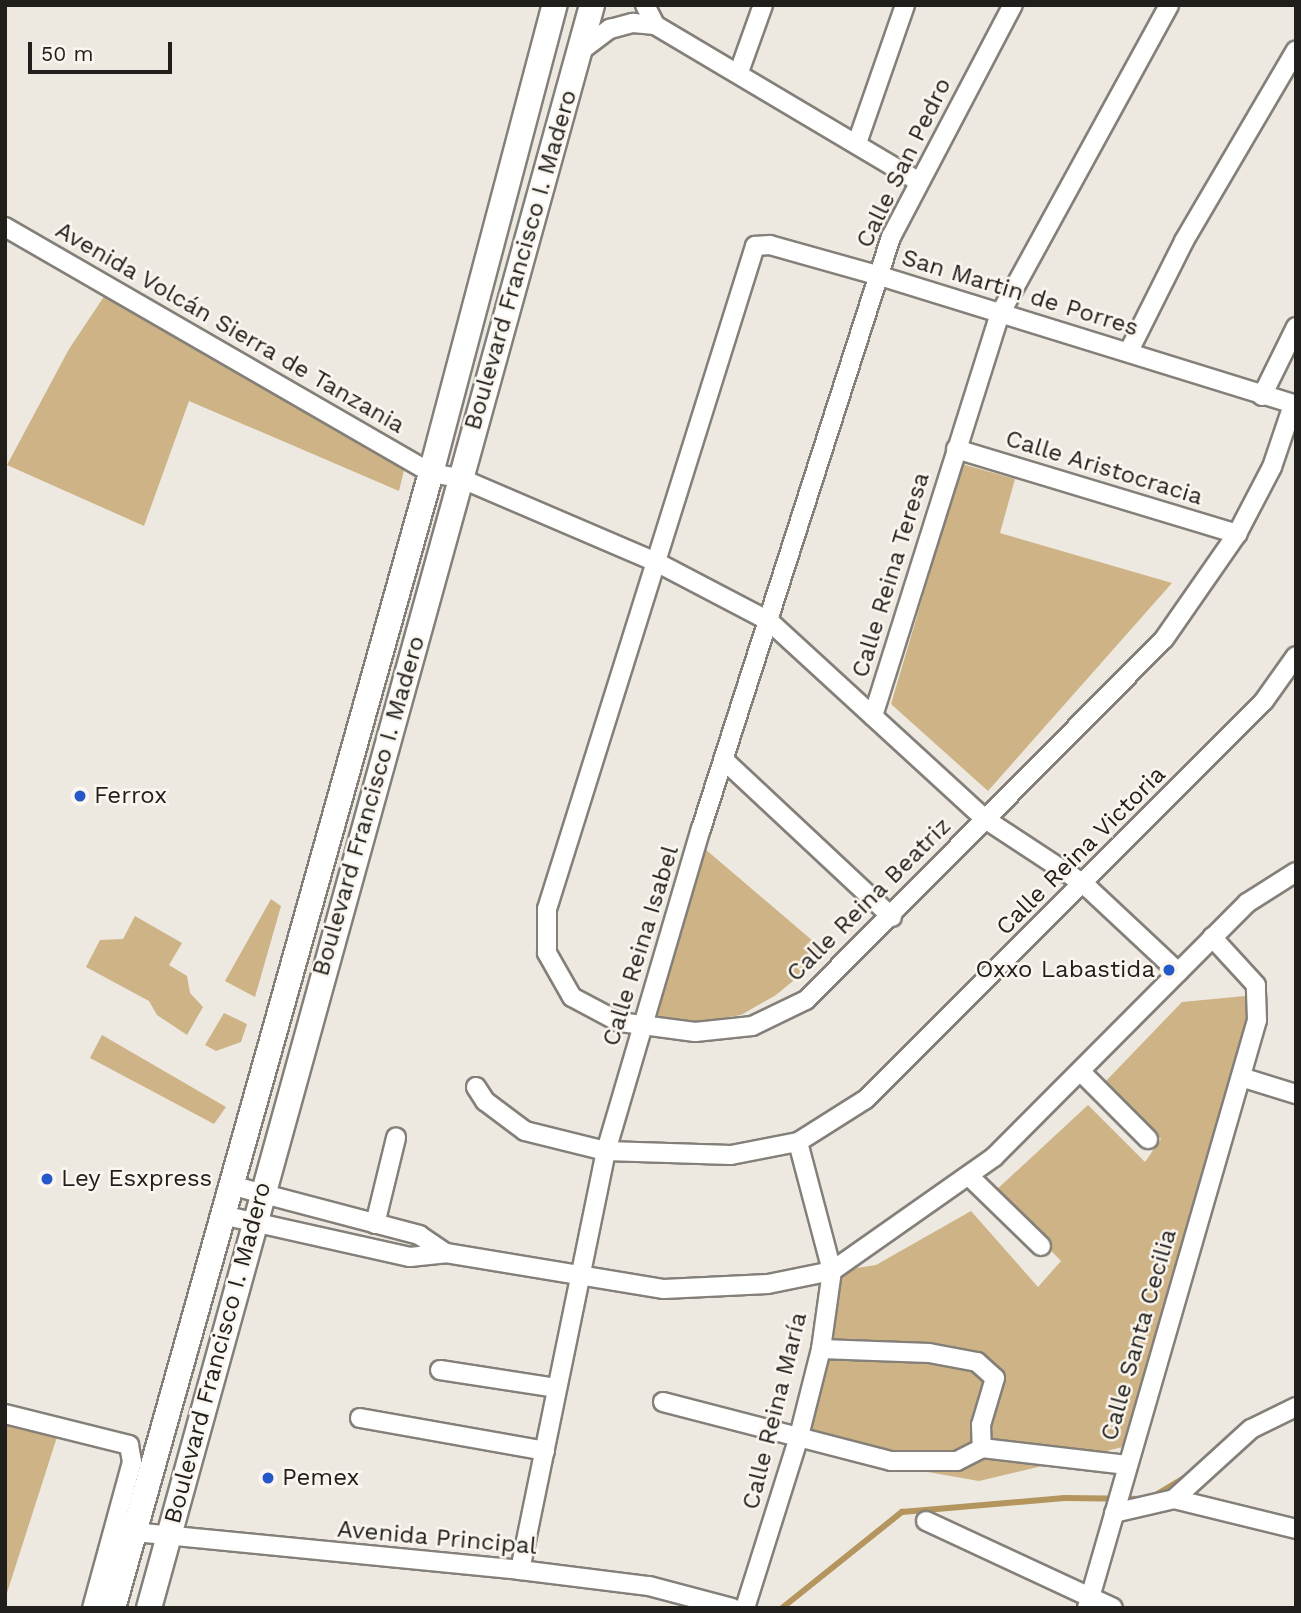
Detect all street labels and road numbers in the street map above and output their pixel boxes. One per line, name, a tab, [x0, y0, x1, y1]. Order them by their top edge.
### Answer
street label: Calle San Pedro	[850, 73, 958, 253]
street label: Boulevard Francisco I. Madero	[459, 87, 583, 433]
street label: Avenida Volcán Sierra de Tanzania	[49, 215, 411, 441]
street label: San Martin de Porres	[898, 243, 1142, 343]
street label: Calle Aristocracia	[1001, 424, 1207, 512]
street label: Calle Reina Teresa	[846, 468, 936, 682]
street label: Boulevard Francisco I. Madero	[307, 633, 431, 979]
street label: Calle Reina Victoria	[990, 760, 1172, 942]
street label: Calle Reina Beatriz	[781, 812, 957, 988]
street label: Calle Reina Isabel	[597, 842, 685, 1050]
street label: Boulevard Francisco I. Madero	[158, 1179, 278, 1527]
street label: Calle Santa Cecilia	[1095, 1226, 1183, 1444]
street label: Calle Reina María	[736, 1309, 814, 1513]
street label: Avenida Principal	[336, 1515, 538, 1561]

